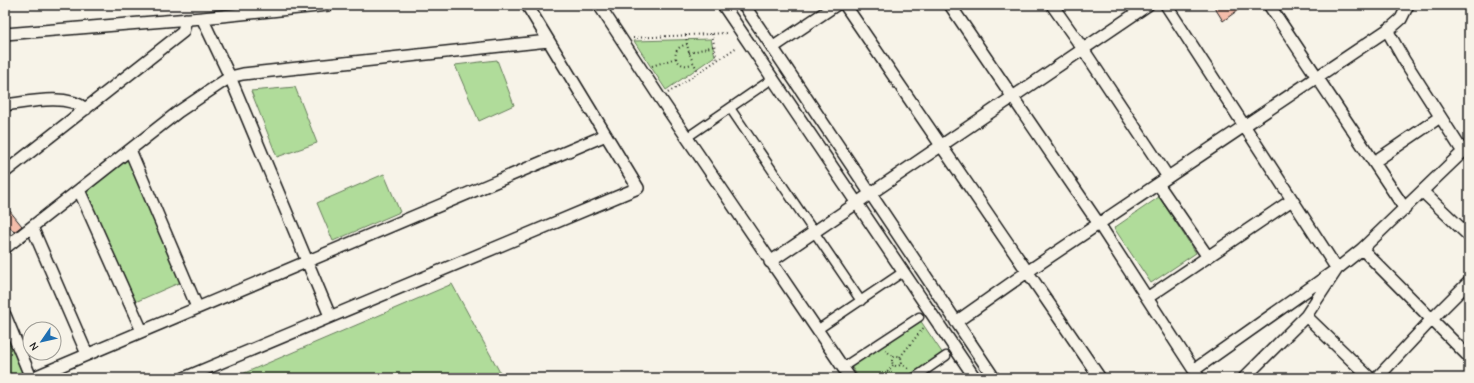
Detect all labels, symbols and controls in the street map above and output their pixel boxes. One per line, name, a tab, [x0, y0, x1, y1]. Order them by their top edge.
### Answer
north arrow	[22, 321, 62, 361]
text: N	[27, 340, 42, 353]

